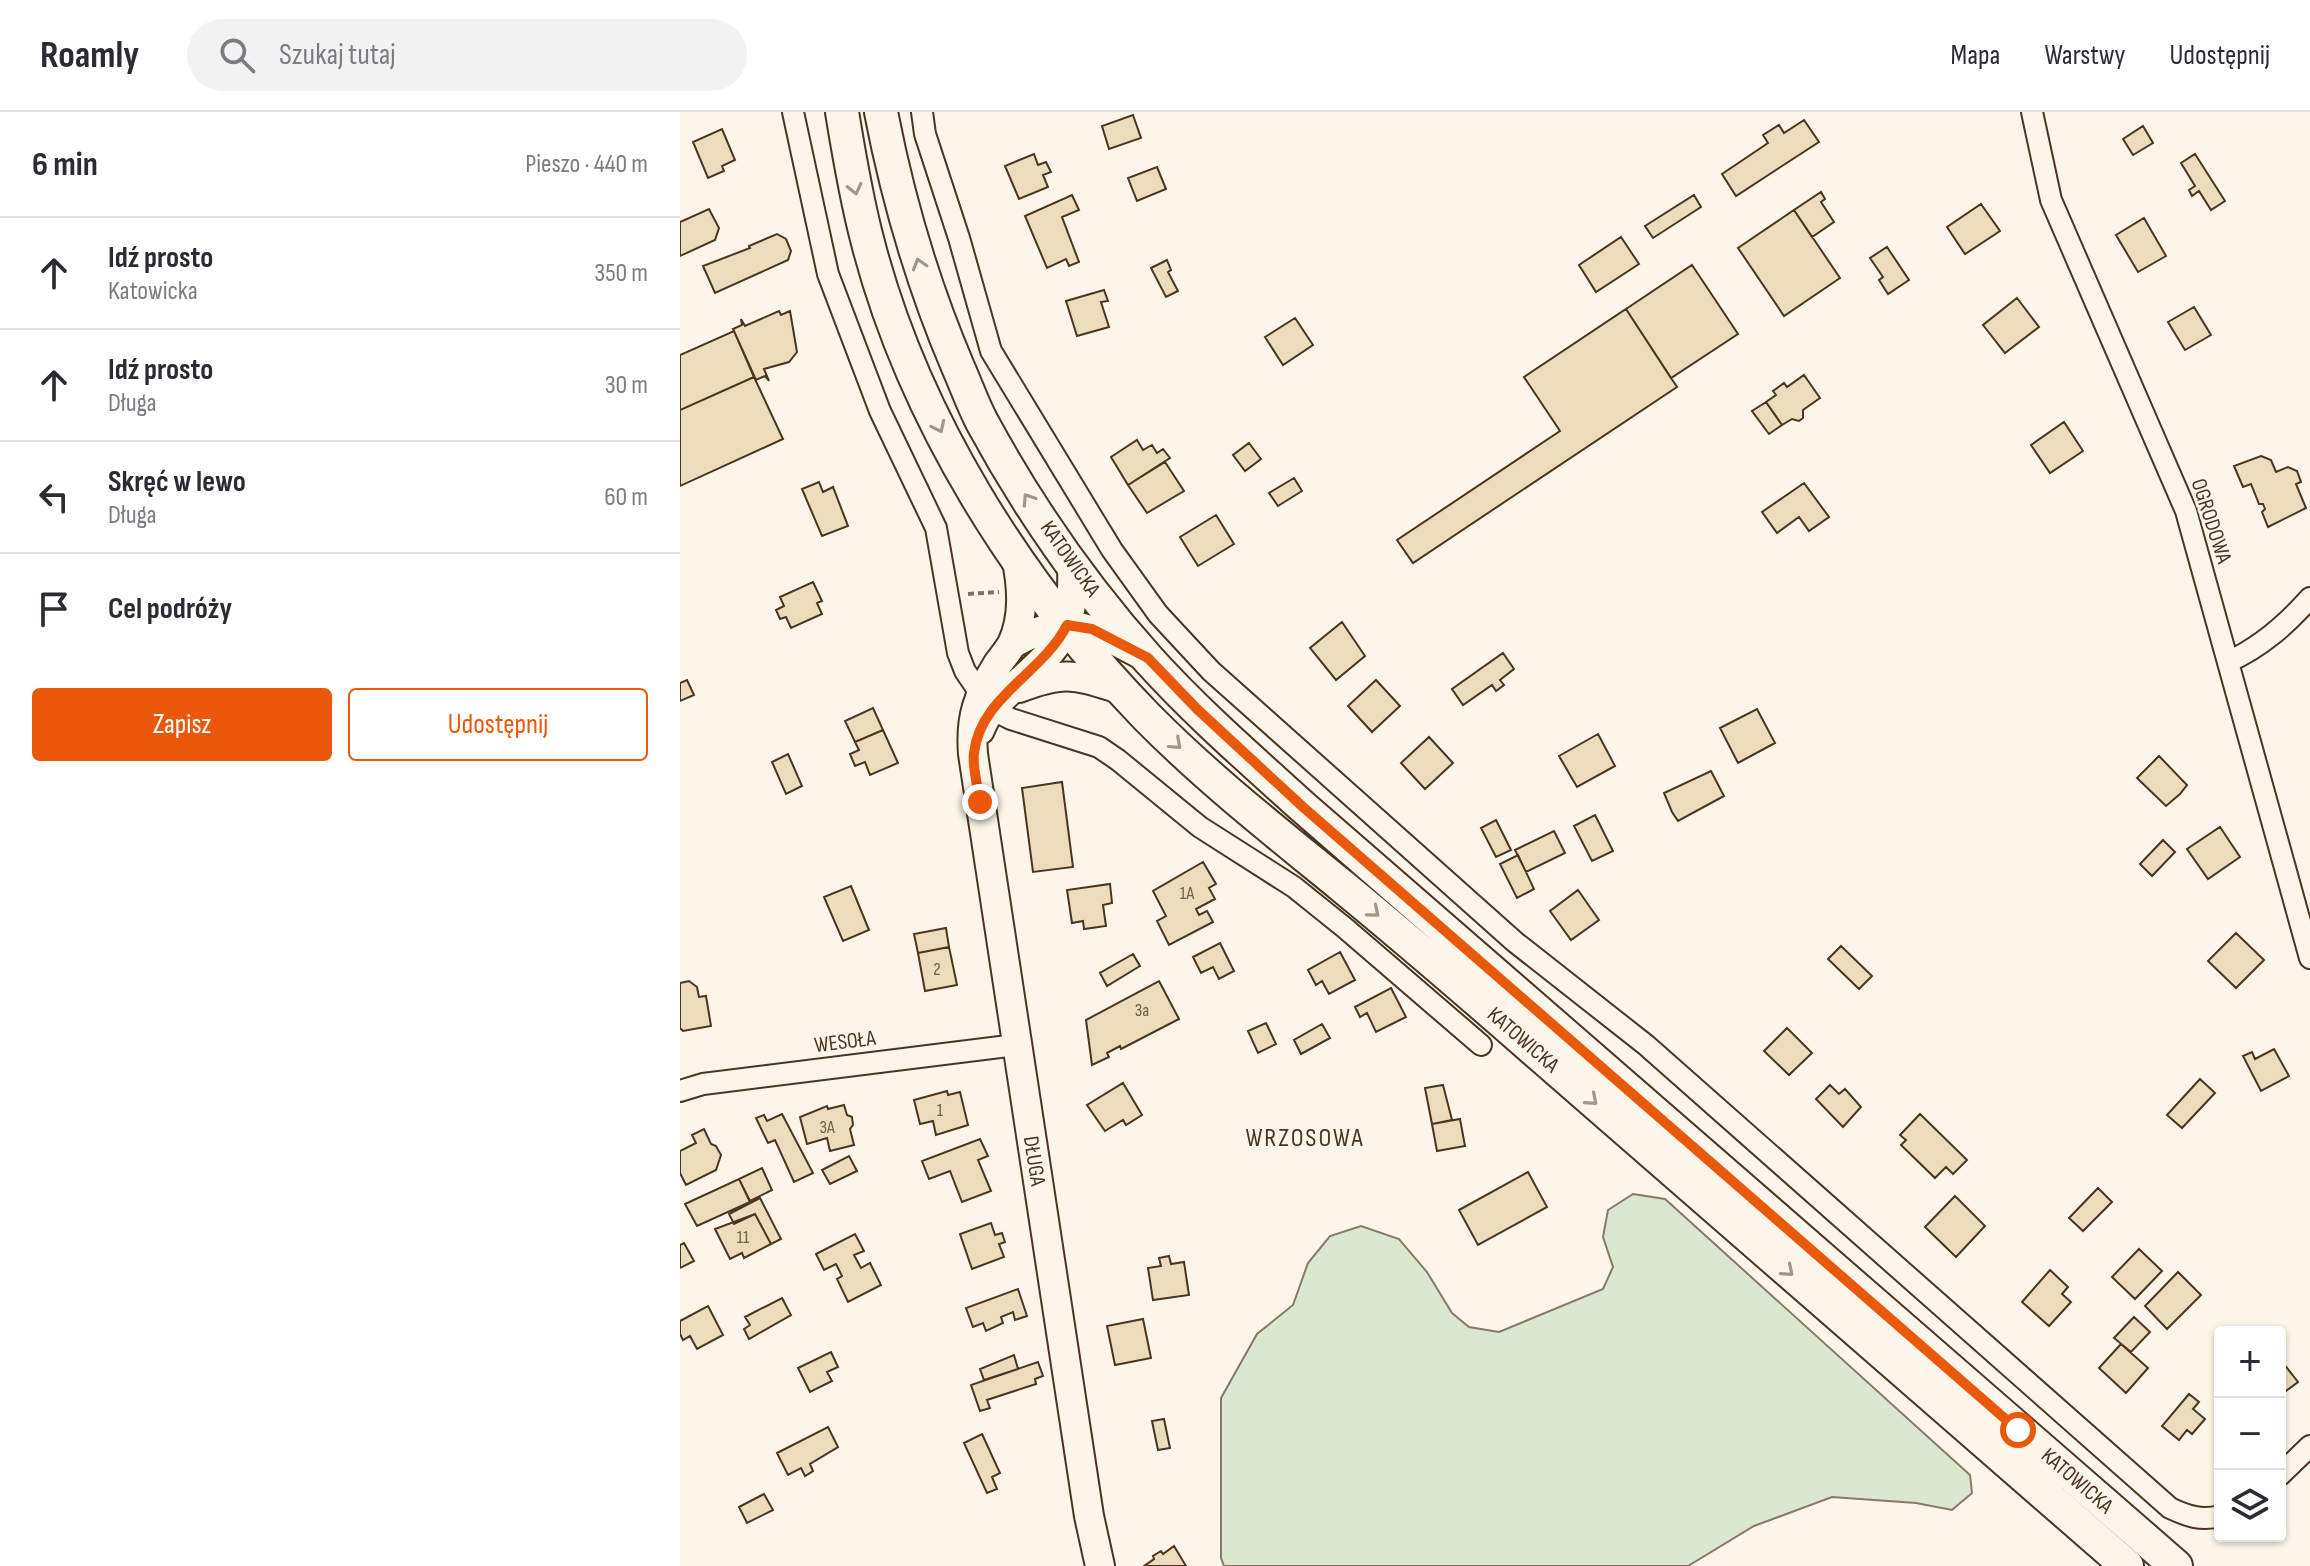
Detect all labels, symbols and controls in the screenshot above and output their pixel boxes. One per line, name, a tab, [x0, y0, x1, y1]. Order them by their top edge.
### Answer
search box	[187, 19, 747, 91]
text: Roamly	[40, 33, 139, 78]
icon: search	[215, 33, 259, 77]
text: Szukaj tutaj	[279, 37, 396, 73]
text: Mapa	[1951, 39, 2000, 72]
text: Warstwy	[2044, 39, 2125, 72]
text: Udostępnij	[2169, 39, 2270, 72]
text: 6 min	[32, 144, 98, 185]
text: Pieszo · 440 m	[525, 149, 648, 180]
one-way arrow	[846, 182, 863, 195]
text: Idź prosto	[108, 240, 213, 276]
icon: ahead	[32, 251, 76, 295]
text: 350 m	[594, 258, 648, 289]
one-way arrow	[912, 258, 928, 272]
text: Katowicka	[108, 276, 198, 307]
text: Idź prosto	[108, 352, 213, 388]
icon: ahead	[32, 363, 76, 407]
text: 30 m	[605, 370, 648, 401]
text: Długa	[108, 388, 157, 419]
one-way arrow	[929, 419, 945, 433]
text: Skręć w lewo	[108, 464, 246, 500]
icon: left	[32, 475, 76, 519]
street label: OGRODOWA	[2185, 475, 2238, 567]
text: 60 m	[604, 482, 648, 513]
one-way arrow	[1023, 493, 1038, 508]
text: Długa	[108, 500, 157, 531]
street label: KATOWICKA	[1034, 516, 1106, 603]
icon: arrive	[32, 587, 76, 631]
text: Cel podróży	[108, 591, 232, 627]
button: Zapisz	[32, 688, 332, 761]
button: Udostępnij	[348, 688, 648, 761]
one-way arrow	[1166, 734, 1181, 748]
route end	[962, 784, 998, 820]
house number: 1A	[1180, 883, 1194, 904]
one-way arrow	[1364, 902, 1379, 917]
house number: 2	[933, 959, 941, 980]
house number: 3a	[1135, 1000, 1149, 1021]
street label: KATOWICKA	[1481, 1001, 1565, 1079]
street label: WESOŁA	[813, 1025, 878, 1059]
one-way arrow	[1582, 1090, 1597, 1105]
house number: 1	[937, 1100, 944, 1121]
house number: 3A	[819, 1117, 835, 1138]
district label: WRZOSOWA	[1245, 1123, 1365, 1154]
street label: DŁUGA	[1017, 1134, 1051, 1188]
house number: 11	[737, 1227, 750, 1248]
one-way arrow	[1778, 1261, 1793, 1276]
map controls	[2214, 1326, 2286, 1542]
button: +	[2214, 1326, 2286, 1398]
button: −	[2214, 1398, 2286, 1470]
route start	[2000, 1412, 2036, 1448]
street label: KATOWICKA	[2035, 1442, 2119, 1520]
button: layers	[2214, 1470, 2286, 1542]

